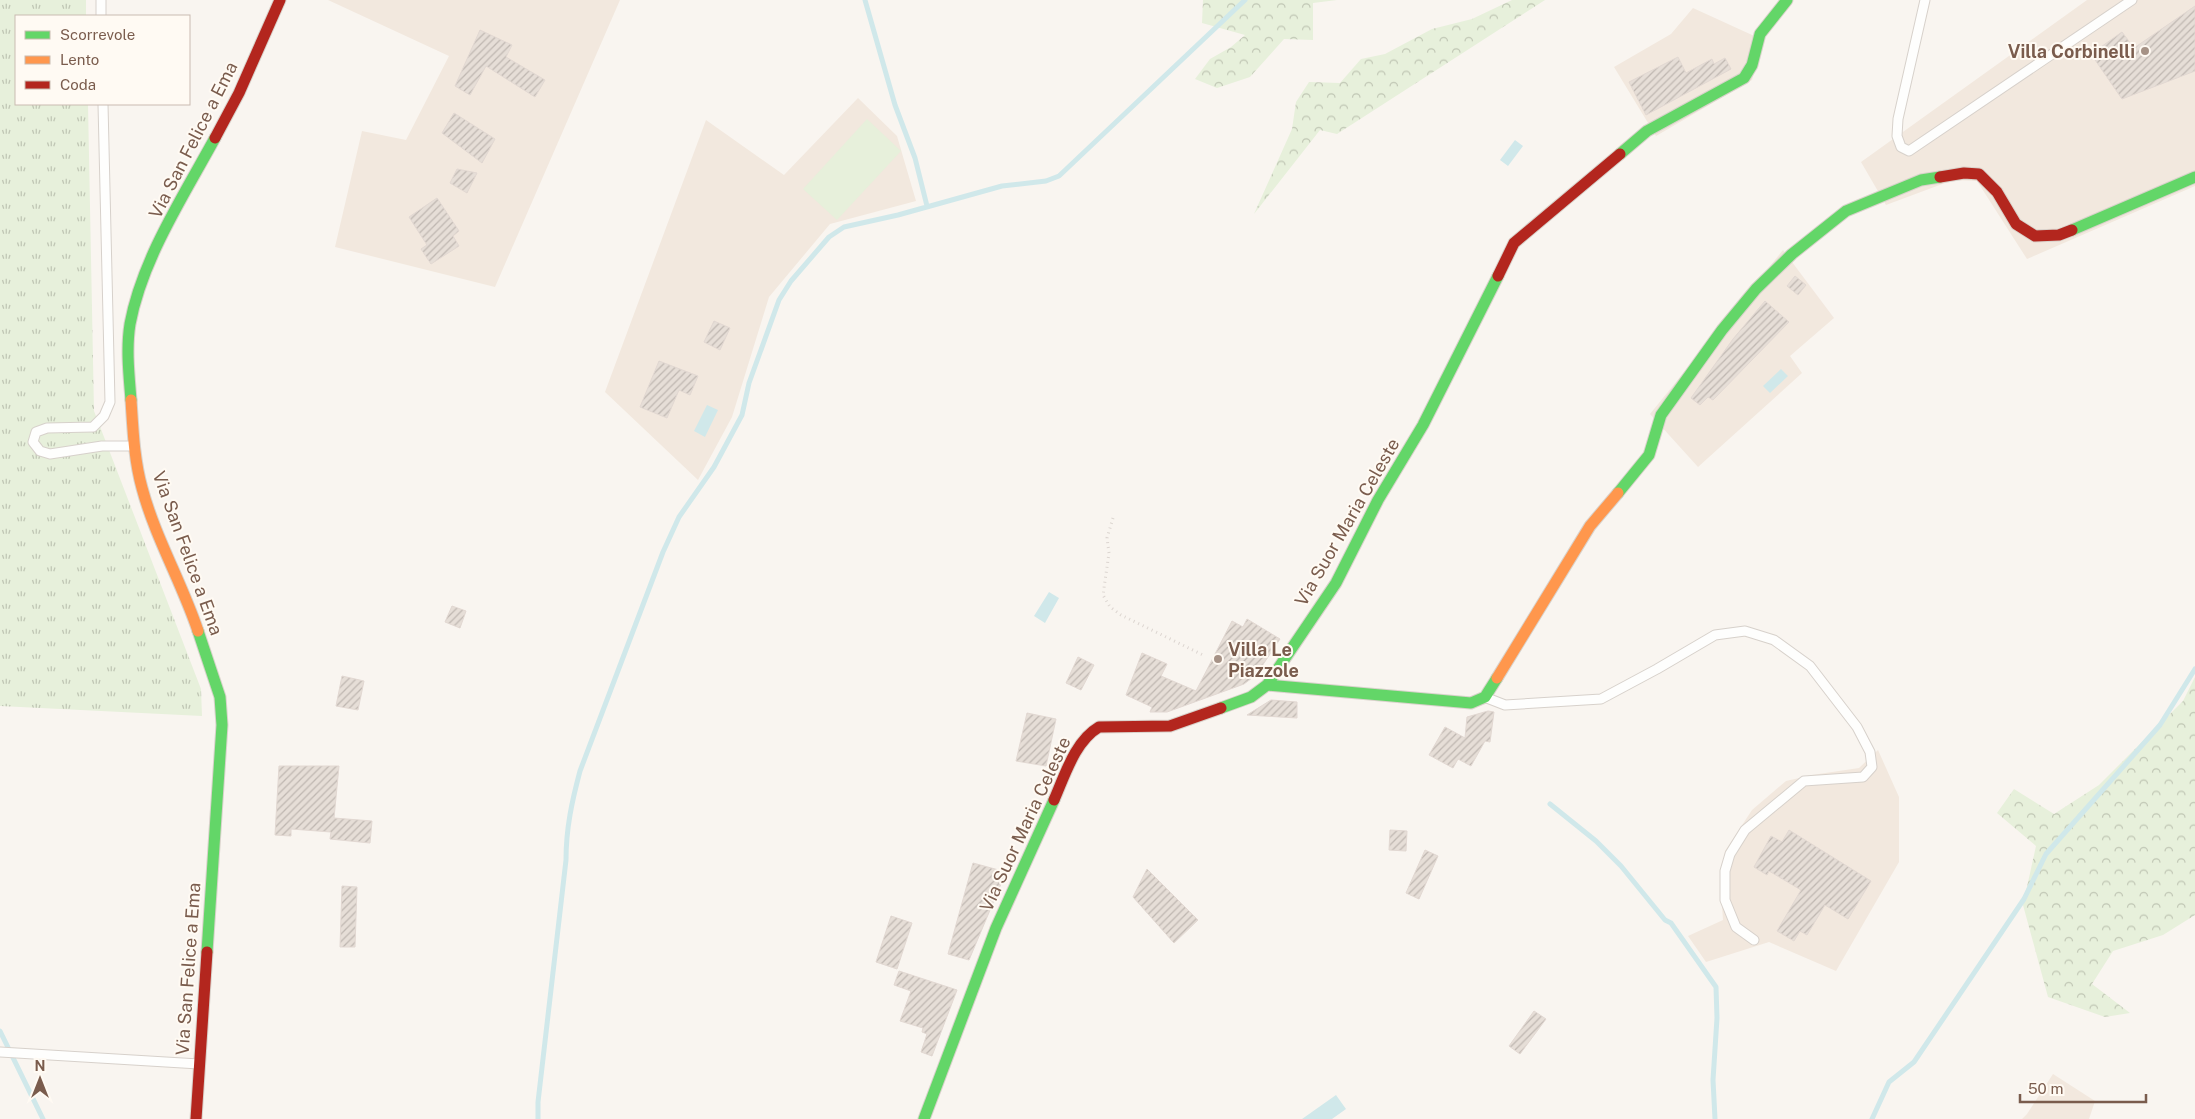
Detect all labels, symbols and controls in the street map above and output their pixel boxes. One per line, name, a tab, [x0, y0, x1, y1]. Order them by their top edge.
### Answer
legend	[15, 15, 190, 105]
text: Scorrevole	[60, 26, 135, 43]
place label: Villa Corbinelli	[2008, 41, 2135, 62]
marker: Villa Corbinelli	[2139, 45, 2151, 57]
text: Lento	[60, 51, 99, 68]
street label: Via San Felice a Ema	[144, 58, 242, 222]
text: Coda	[60, 76, 96, 93]
street label: Via Suor Maria Celeste	[1290, 434, 1404, 610]
street label: Via San Felice a Ema	[149, 468, 227, 638]
place label: Villa Le Piazzole	[1228, 639, 1299, 681]
marker: Villa Le Piazzole	[1212, 653, 1224, 665]
street label: Via Suor Maria Celeste	[975, 733, 1075, 915]
street label: Via San Felice a Ema	[171, 882, 205, 1056]
north arrow	[15, 1054, 65, 1104]
text: N	[35, 1058, 45, 1074]
scale bar	[2020, 1072, 2146, 1104]
text: 50 m	[2028, 1080, 2063, 1097]

